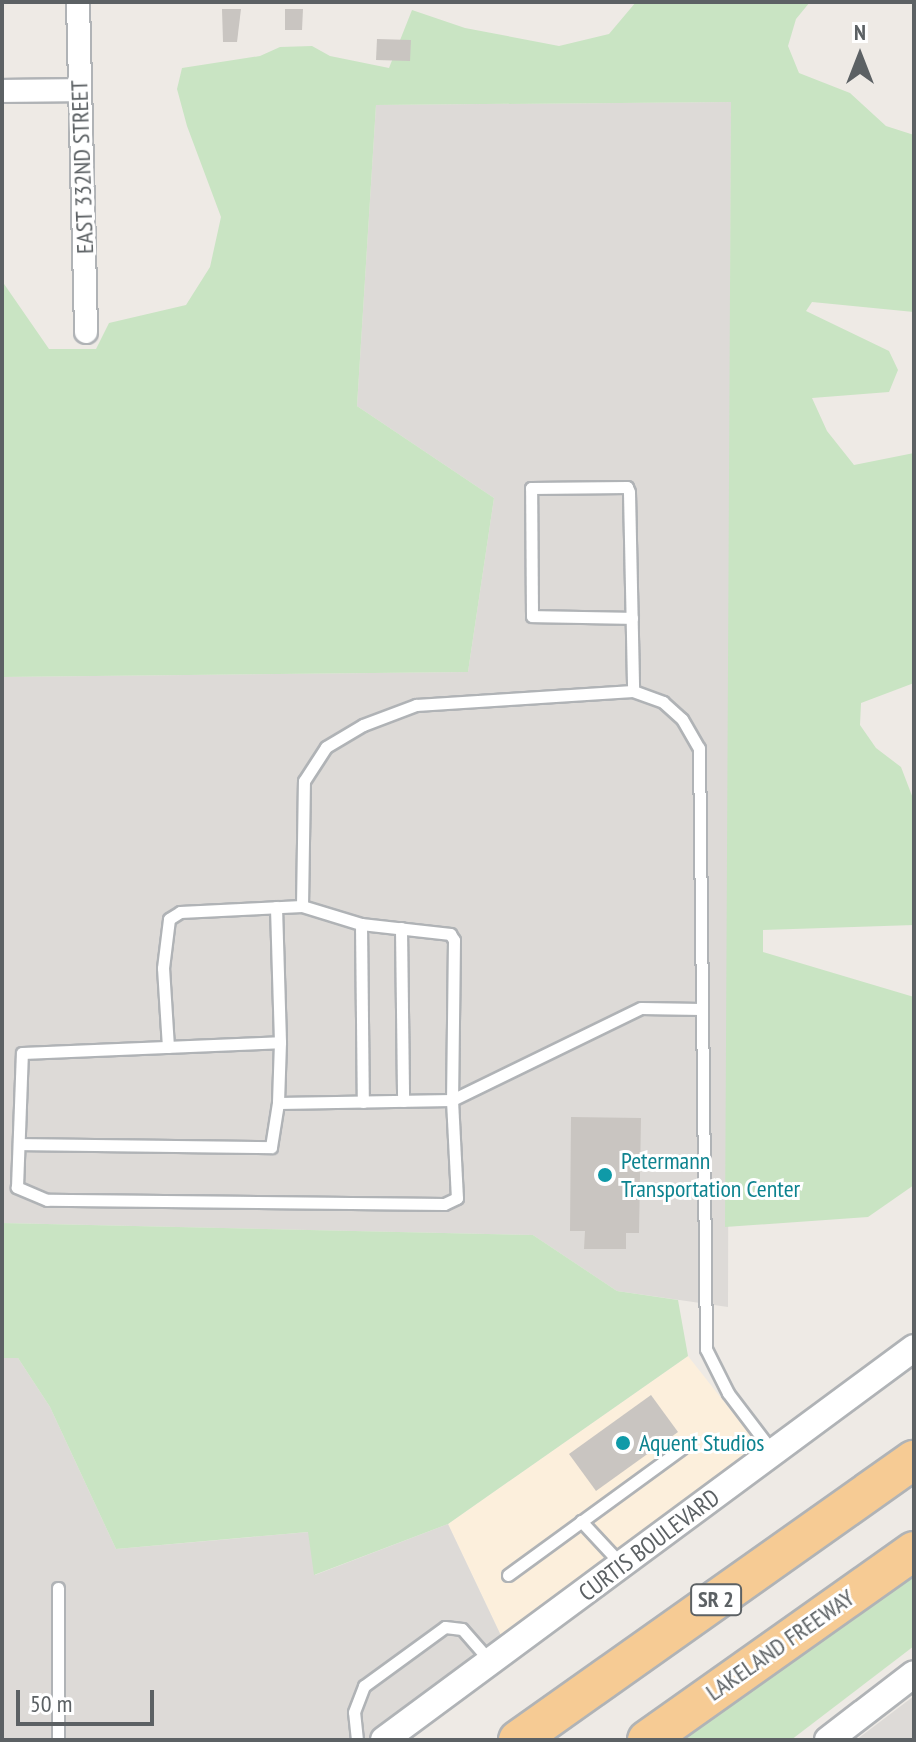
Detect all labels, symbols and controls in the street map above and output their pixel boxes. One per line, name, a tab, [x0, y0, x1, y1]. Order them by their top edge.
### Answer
north arrow	[820, 16, 900, 96]
text: N	[854, 18, 866, 46]
street label: EAST 332ND STREET	[65, 79, 99, 255]
place label: Petermann Transportation Center	[621, 1147, 800, 1203]
marker: Petermann Transportation Center	[596, 1166, 614, 1184]
place label: Aquent Studios	[639, 1429, 764, 1457]
marker: Aquent Studios	[614, 1434, 632, 1452]
street label: CURTIS BOULEVARD	[573, 1483, 725, 1607]
road number: SR 2	[690, 1582, 742, 1618]
street label: LAKELAND FREEWAY	[700, 1583, 860, 1707]
scale bar	[20, 1674, 158, 1724]
text: 50 m	[30, 1688, 72, 1719]

